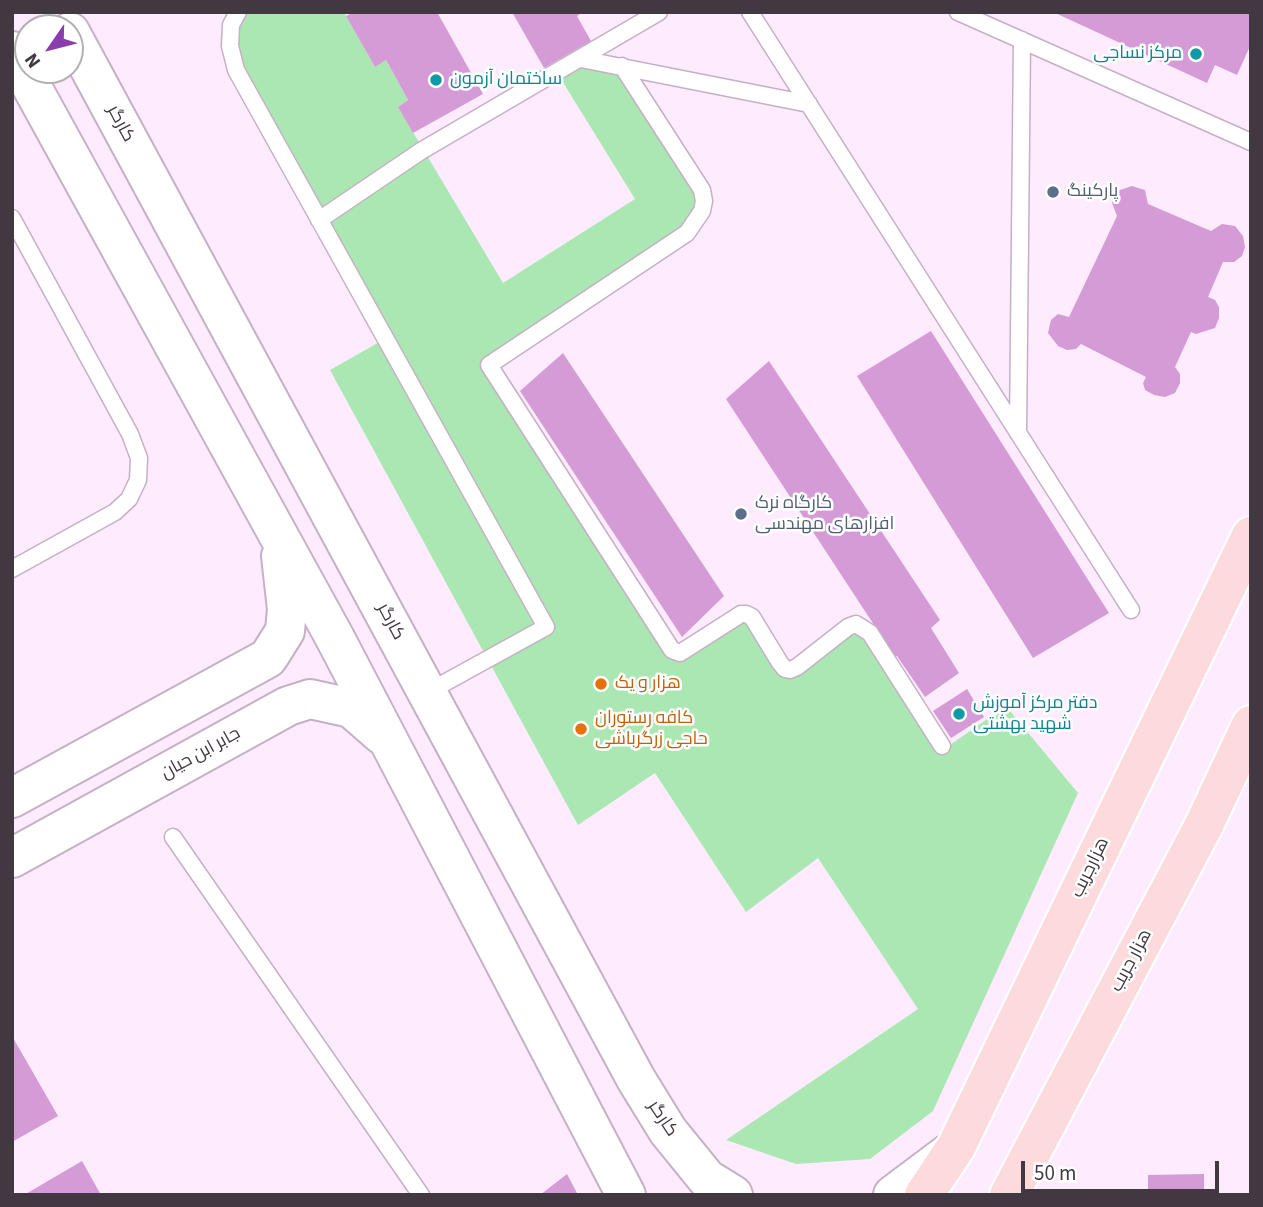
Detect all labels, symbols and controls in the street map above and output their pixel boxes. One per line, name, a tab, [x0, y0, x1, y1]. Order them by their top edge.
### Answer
north arrow	[14, 14, 84, 84]
place label: مرکز نساجی	[1093, 43, 1182, 65]
marker: مرکز نساجی	[1188, 46, 1204, 62]
text: N	[18, 47, 48, 73]
place label: ساختمان آزمون	[450, 69, 562, 91]
marker: ساختمان آزمون	[428, 72, 444, 88]
street label: کارگر	[101, 102, 139, 146]
place label: پارکینگ	[1067, 181, 1118, 203]
marker: پارکینگ	[1045, 184, 1061, 200]
place label: کارگاه نرک افزارهای مهندسی	[755, 493, 894, 536]
marker: کارگاه نرک افزارهای مهندسی	[733, 506, 749, 522]
street label: کارگر	[371, 600, 409, 644]
place label: هزار و یک	[615, 673, 681, 695]
marker: هزار و یک	[593, 676, 609, 692]
place label: دفتر مرکز آموزش شهید بهشتی	[973, 693, 1097, 736]
marker: دفتر مرکز آموزش شهید بهشتی	[951, 706, 967, 722]
place label: کافه رستوران حاجی زرگرباشی	[595, 708, 708, 750]
marker: کافه رستوران حاجی زرگرباشی	[573, 721, 589, 737]
street label: جابر ابن حیان	[157, 723, 245, 785]
street label: هزارجریب	[1067, 834, 1115, 902]
street label: هزار جریب	[1107, 926, 1157, 996]
street label: کارگر	[642, 1097, 682, 1141]
scale bar	[1025, 1148, 1223, 1192]
text: 50 m	[1034, 1158, 1076, 1188]

